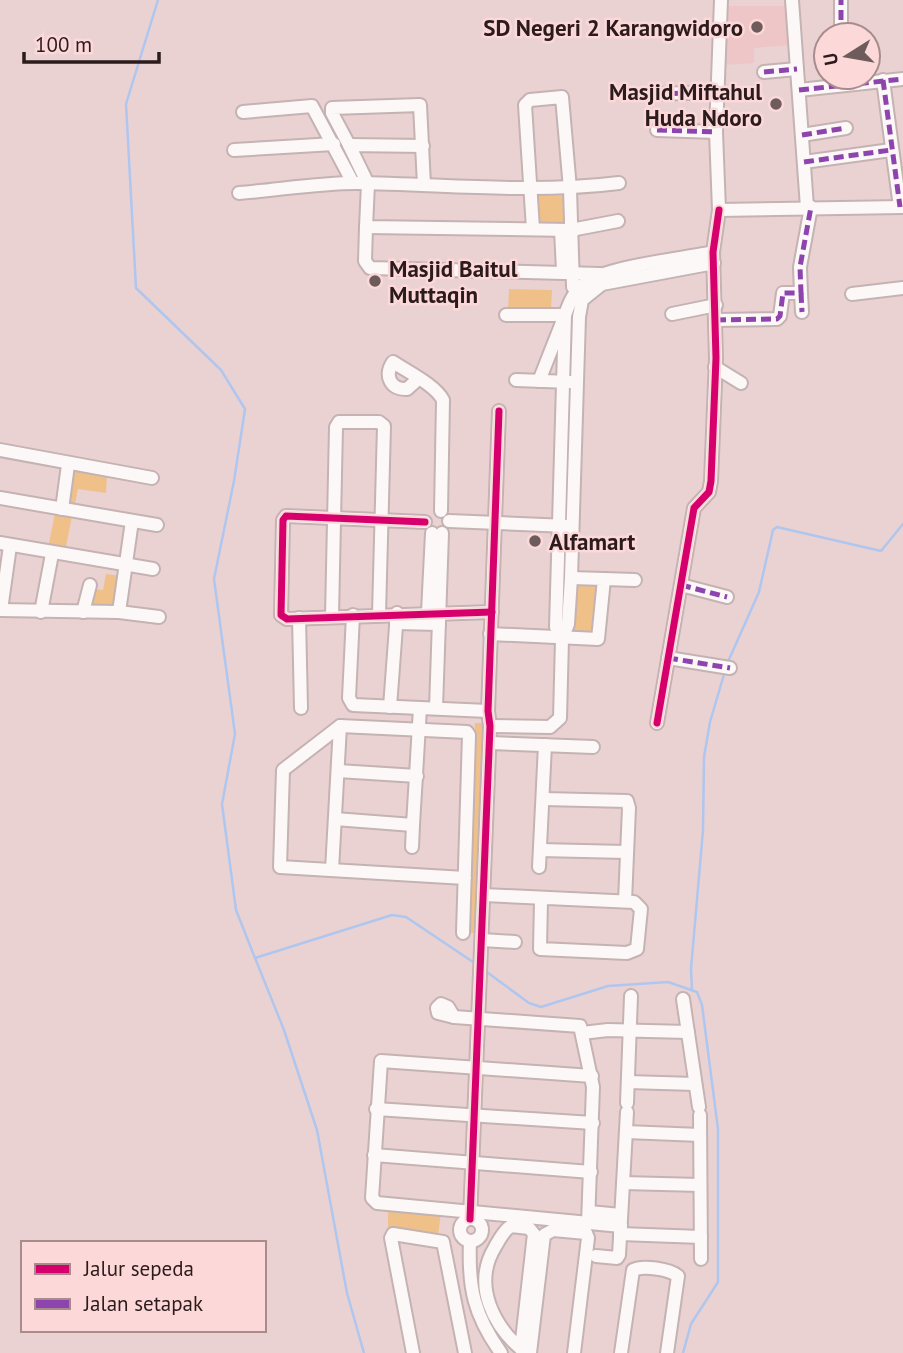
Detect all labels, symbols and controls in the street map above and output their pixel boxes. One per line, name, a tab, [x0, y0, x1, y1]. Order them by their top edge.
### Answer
place label: SD Negeri 2 Karangwidoro	[483, 13, 743, 42]
marker: SD Negeri 2 Karangwidoro	[749, 19, 765, 35]
scale bar	[24, 21, 159, 65]
north arrow	[812, 21, 882, 91]
text: 100 m	[35, 31, 92, 58]
text: U	[817, 51, 843, 67]
place label: Masjid Miftahul Huda Ndoro	[609, 77, 762, 132]
marker: Masjid Miftahul Huda Ndoro	[768, 96, 784, 112]
place label: Masjid Baitul Muttaqin	[389, 254, 518, 309]
marker: Masjid Baitul Muttaqin	[367, 273, 383, 289]
place label: Alfamart	[549, 527, 635, 556]
marker: Alfamart	[527, 533, 543, 549]
legend	[21, 1241, 266, 1332]
text: Jalur sepeda	[83, 1255, 194, 1282]
text: Jalan setapak	[83, 1290, 203, 1317]

